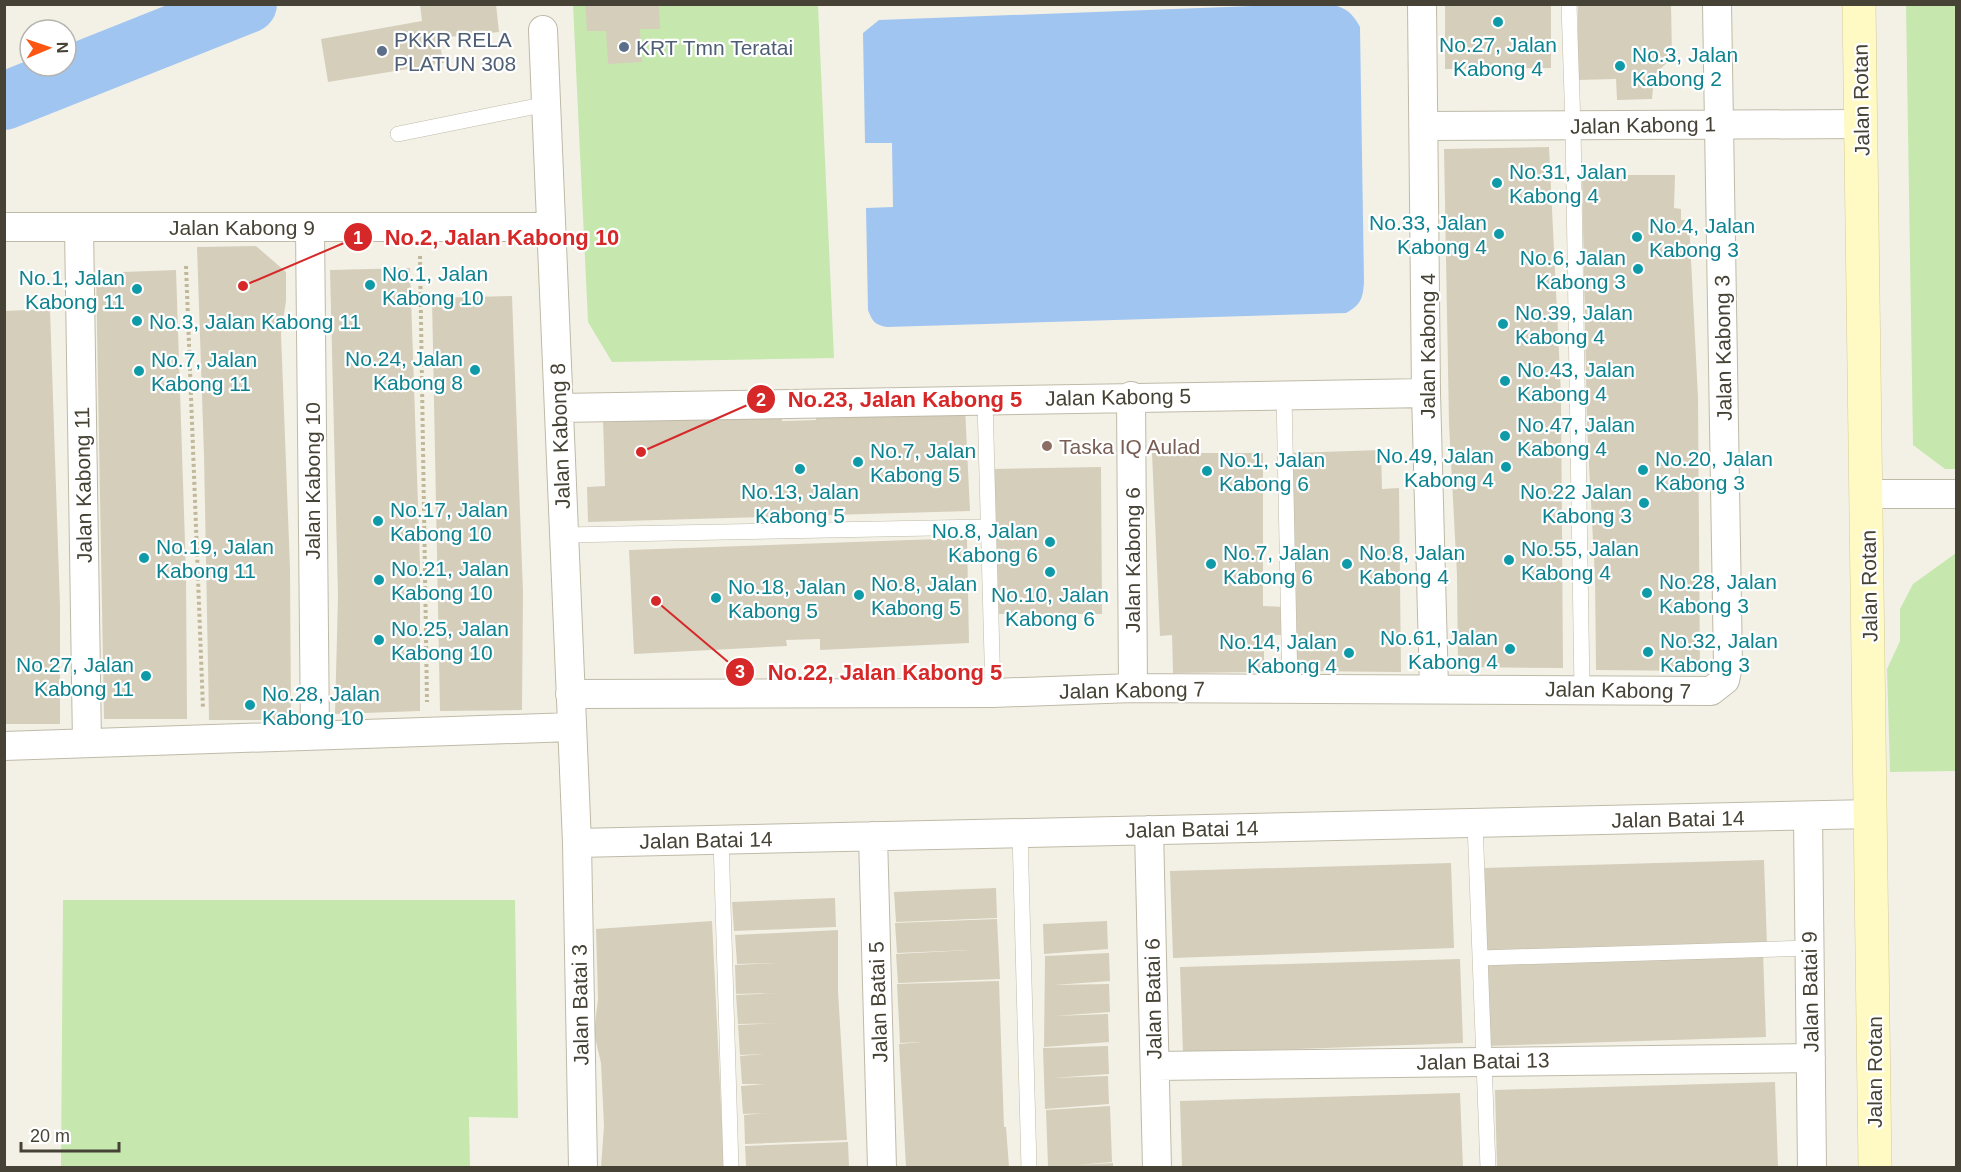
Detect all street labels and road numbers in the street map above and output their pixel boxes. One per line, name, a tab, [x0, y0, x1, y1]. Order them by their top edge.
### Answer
street label: Jalan Rotan	[1849, 44, 1873, 156]
street label: Jalan Kabong 1	[1570, 112, 1716, 138]
street label: Jalan Kabong 9	[169, 216, 315, 239]
street label: Jalan Kabong 4	[1416, 273, 1439, 419]
street label: Jalan Kabong 3	[1710, 275, 1736, 421]
street label: Jalan Kabong 8	[546, 363, 574, 509]
street label: Jalan Kabong 5	[1045, 384, 1191, 410]
street label: Jalan Kabong 10	[301, 402, 324, 560]
street label: Jalan Kabong 11	[70, 407, 96, 563]
street label: Jalan Kabong 6	[1121, 487, 1144, 633]
street label: Jalan Rotan	[1857, 530, 1881, 642]
street label: Jalan Kabong 7	[1059, 677, 1205, 703]
street label: Jalan Kabong 7	[1545, 677, 1691, 703]
street label: Jalan Batai 14	[1611, 806, 1745, 832]
street label: Jalan Batai 14	[1125, 816, 1259, 842]
street label: Jalan Batai 14	[639, 827, 773, 853]
street label: Jalan Batai 9	[1797, 931, 1823, 1053]
street label: Jalan Batai 6	[1140, 938, 1166, 1060]
street label: Jalan Batai 5	[864, 941, 892, 1063]
street label: Jalan Batai 3	[567, 944, 593, 1066]
street label: Jalan Rotan	[1863, 1016, 1886, 1128]
street label: Jalan Batai 13	[1416, 1048, 1550, 1074]

